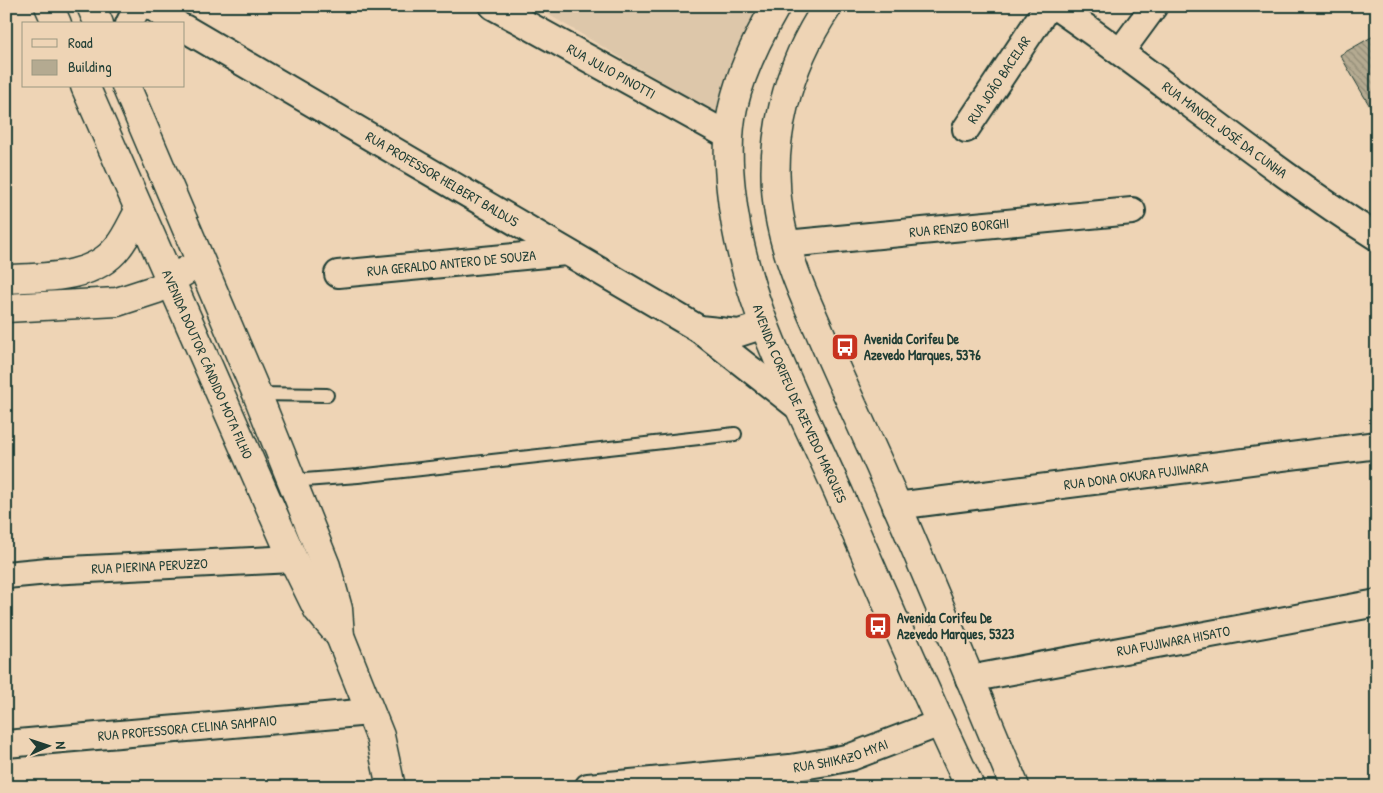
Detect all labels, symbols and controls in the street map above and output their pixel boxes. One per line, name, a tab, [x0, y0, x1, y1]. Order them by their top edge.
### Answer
legend	[22, 22, 185, 88]
text: Road	[68, 32, 93, 53]
street label: RUA JOÃO BACELAR	[962, 32, 1034, 127]
street label: RUA JULIO PINOTTI	[564, 39, 659, 103]
text: Building	[68, 56, 112, 77]
street label: RUA MANOEL JOSÉ DA CUNHA	[1159, 77, 1291, 182]
street label: RUA PROFESSOR HELBERT BALDUS	[362, 126, 523, 231]
street label: RUA RENZO BORGHI	[908, 213, 1010, 241]
street label: RUA GERALDO ANTERO DE SOUZA	[366, 245, 537, 280]
street label: AVENIDA DOUTOR CÂNDIDO MOTA FILHO	[158, 266, 258, 462]
street label: AVENIDA CORIFEU DE AZEVEDO MARQUES	[749, 301, 852, 506]
place label: Avenida Corifeu De Azevedo Marques, 5376	[864, 329, 981, 366]
bus stop icon: Avenida Corifeu De Azevedo Marques, 5376	[830, 332, 860, 362]
street label: RUA DONA OKURA FUJIWARA	[1063, 456, 1210, 494]
street label: RUA PIERINA PERUZZO	[91, 553, 209, 578]
place label: Avenida Corifeu De Azevedo Marques, 5323	[897, 608, 1015, 645]
bus stop icon: Avenida Corifeu De Azevedo Marques, 5323	[863, 611, 893, 641]
street label: RUA FUJIWARA HISATO	[1115, 621, 1232, 660]
street label: RUA PROFESSORA CELINA SAMPAIO	[97, 710, 278, 745]
north arrow	[22, 720, 72, 770]
street label: RUA SHIKAZO MYAI	[792, 734, 890, 776]
text: N	[52, 741, 71, 750]

